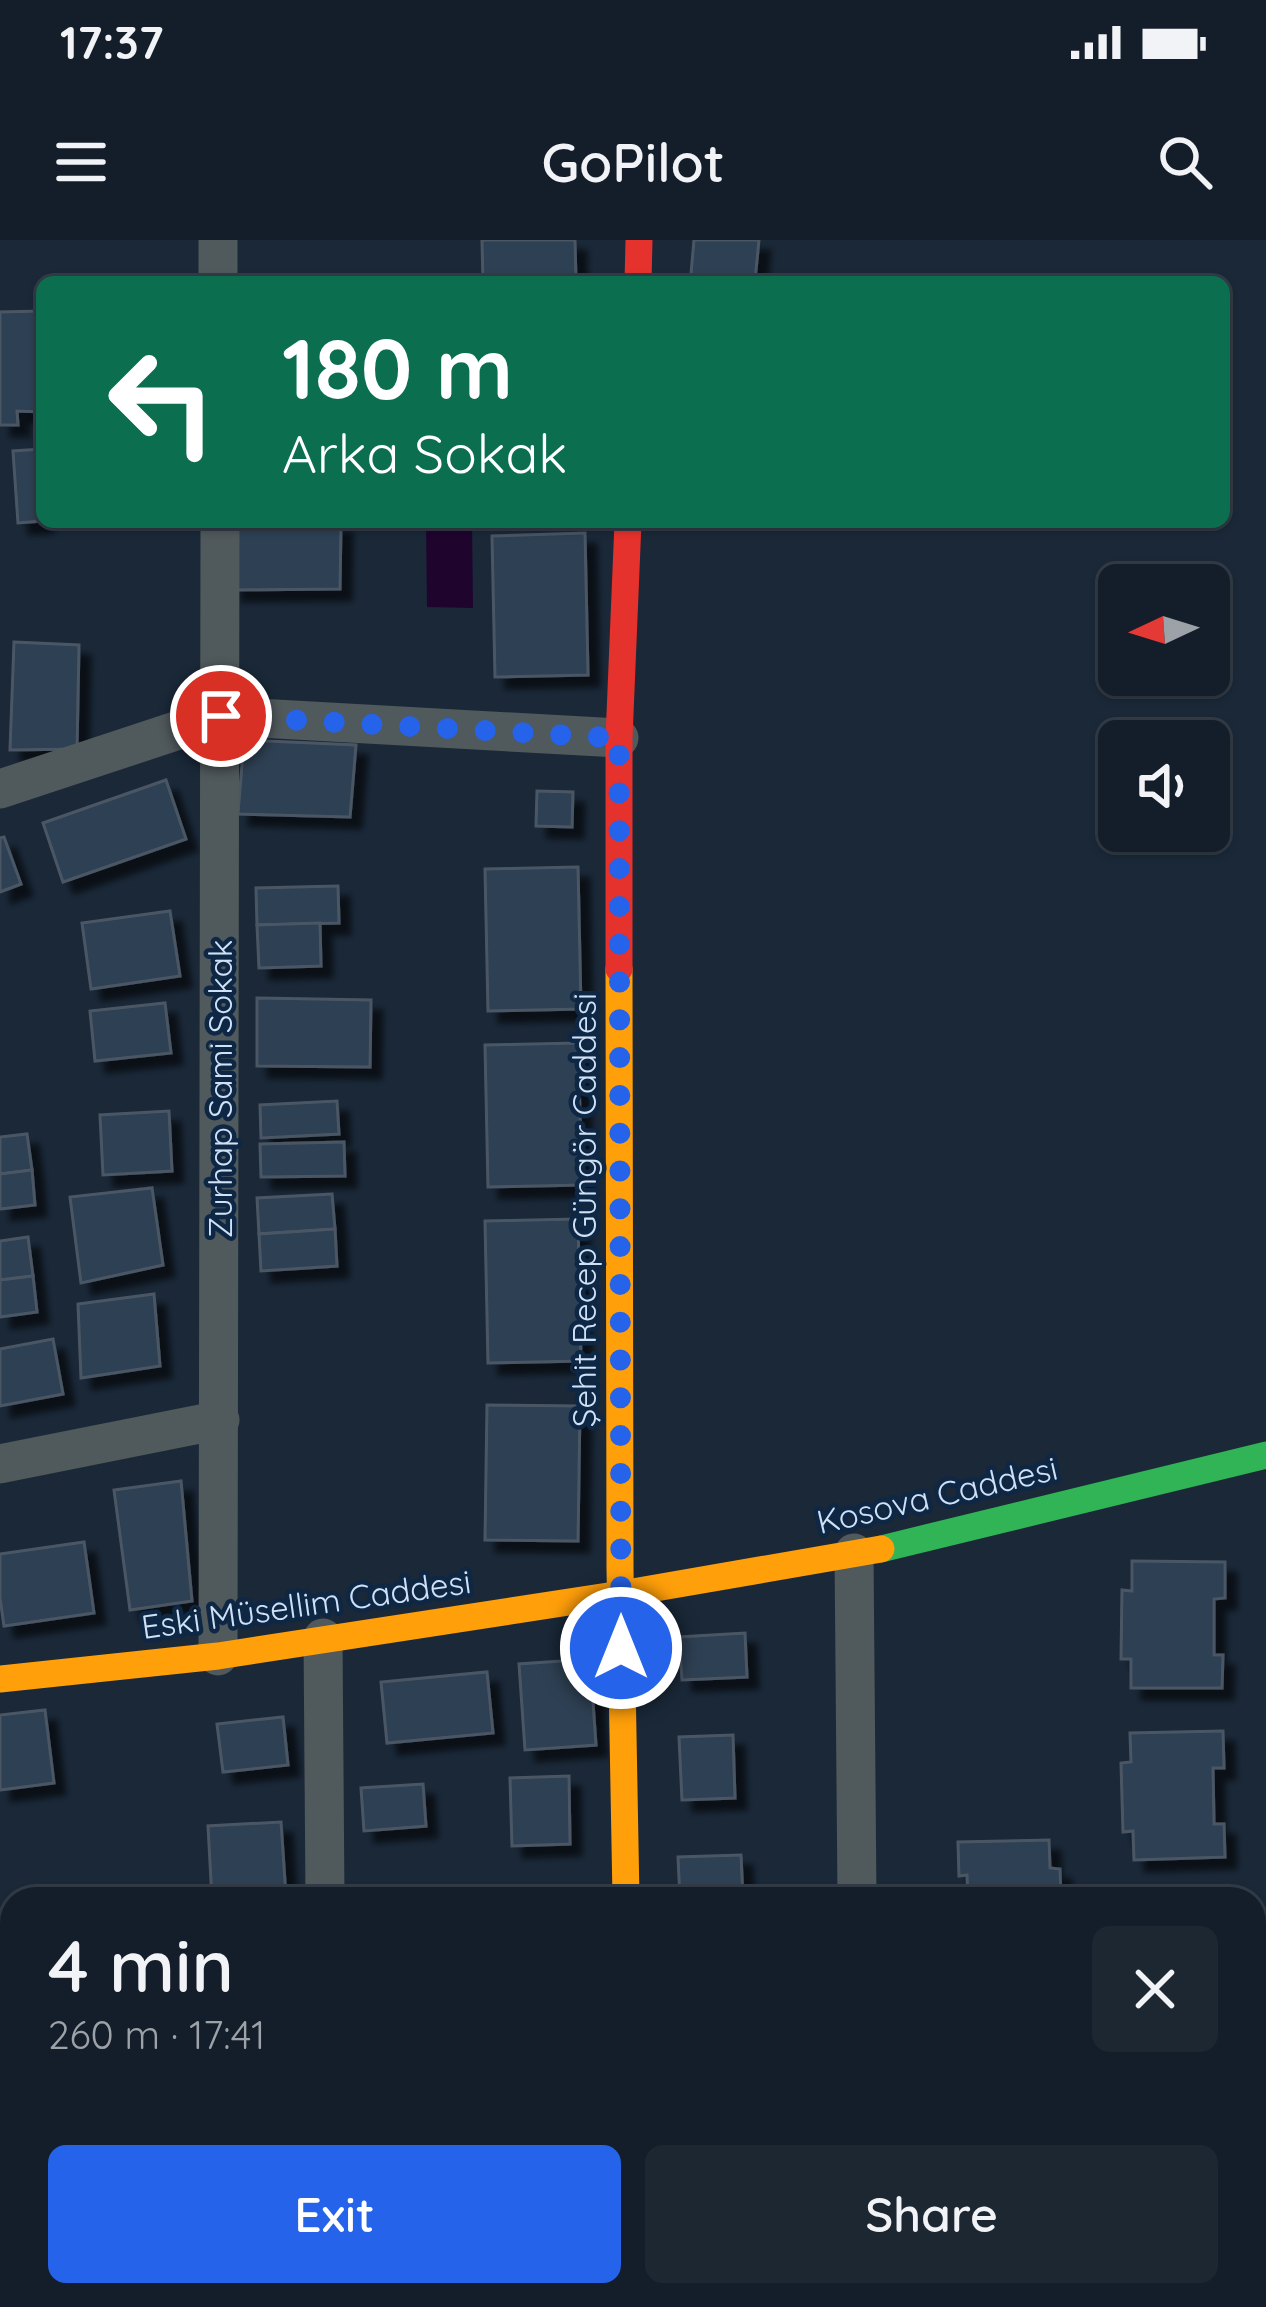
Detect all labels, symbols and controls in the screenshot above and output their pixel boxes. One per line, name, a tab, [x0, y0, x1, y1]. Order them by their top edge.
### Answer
text: 17:37	[60, 14, 163, 70]
text: GoPilot	[541, 128, 725, 196]
icon: menu	[48, 129, 114, 195]
icon: search	[1152, 129, 1218, 195]
text: 180 m	[282, 315, 513, 420]
icon: left	[84, 324, 240, 480]
text: Arka Sokak	[282, 419, 567, 487]
north arrow	[1098, 564, 1230, 696]
map controls	[1098, 564, 1230, 852]
pin	[170, 665, 272, 767]
icon: arrive	[188, 683, 254, 749]
button: sound	[1098, 720, 1230, 852]
street label: Zurhap Sami Sokak	[199, 940, 240, 1238]
street label: Şehit Recep Güngör Caddesi	[563, 993, 604, 1427]
street label: Kosova Caddesi	[812, 1447, 1061, 1542]
street label: Eski Müsellim Caddesi	[139, 1560, 473, 1647]
position arrow	[558, 1585, 684, 1711]
text: 4 min	[48, 1920, 234, 2010]
button: close	[1092, 1926, 1218, 2052]
text: 260 m · 17:41	[48, 2010, 265, 2059]
button: Exit	[48, 2145, 621, 2283]
button: Share	[645, 2145, 1218, 2283]

